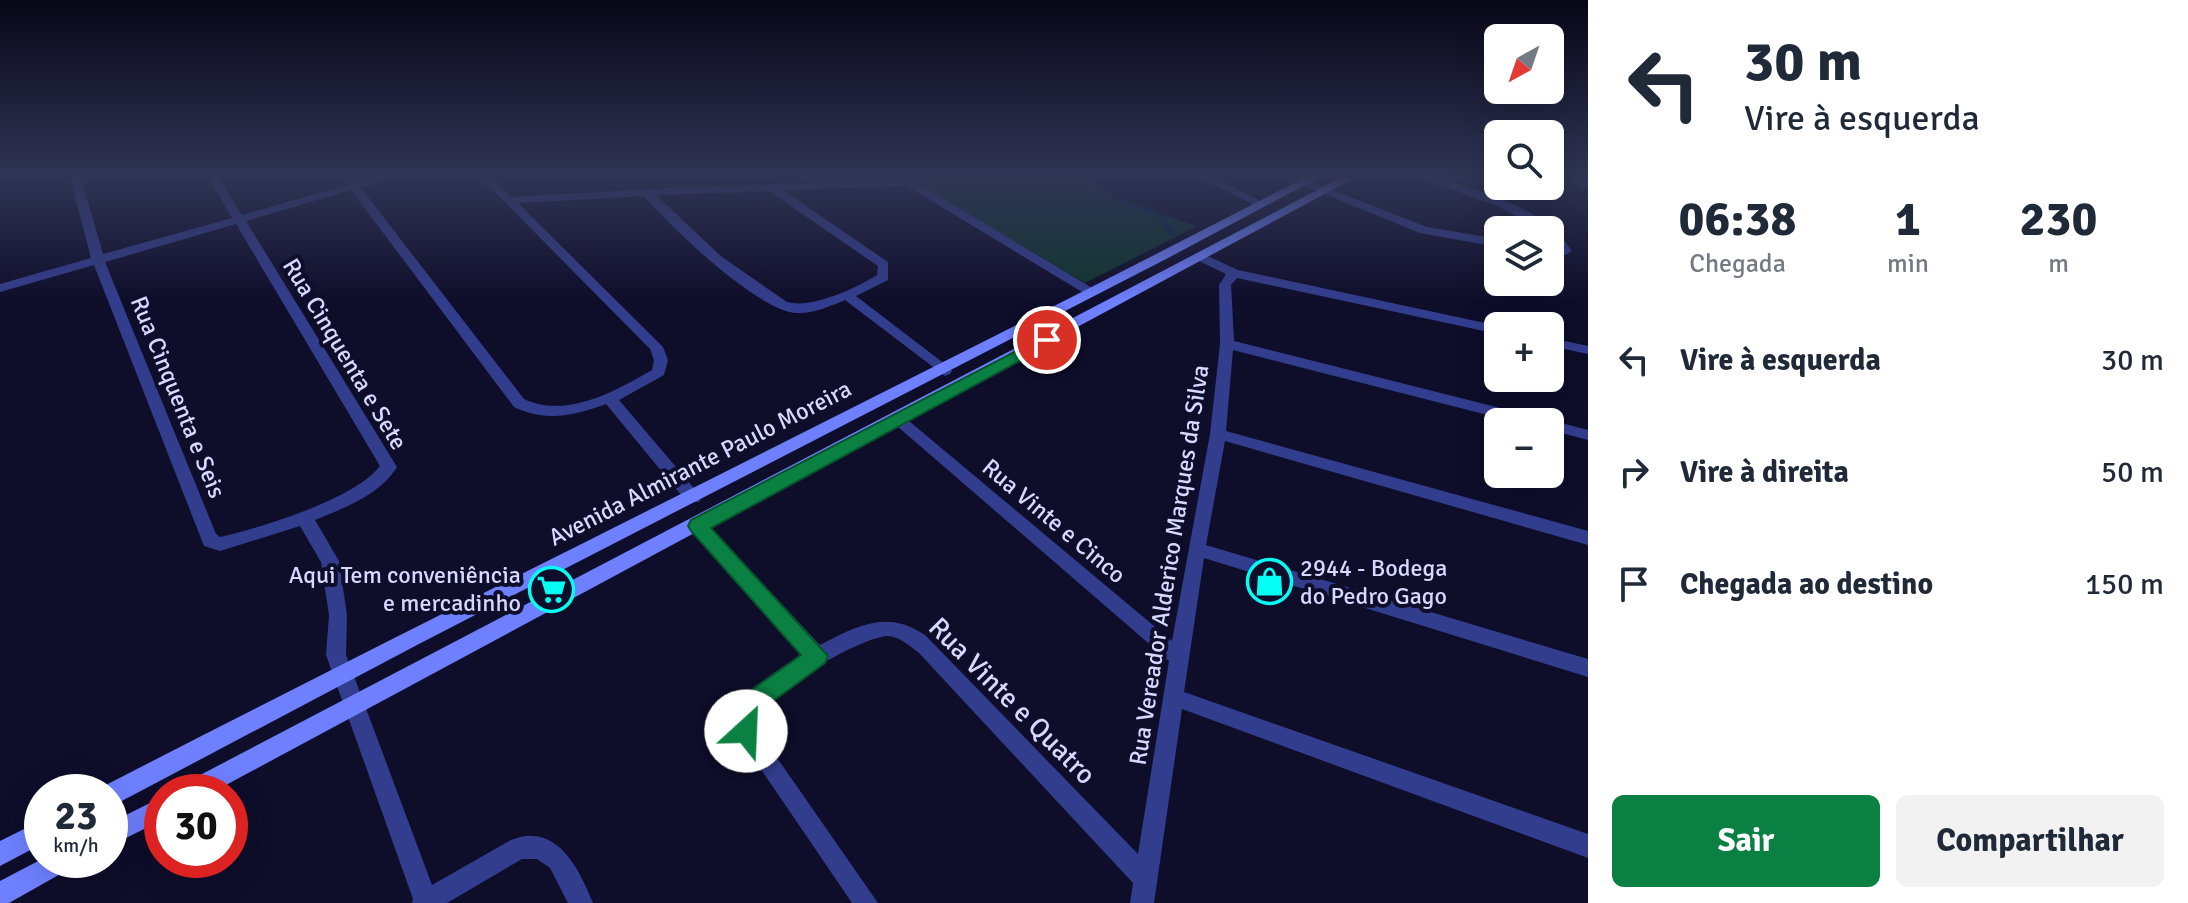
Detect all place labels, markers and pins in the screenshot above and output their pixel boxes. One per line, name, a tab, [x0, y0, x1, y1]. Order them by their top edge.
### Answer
pin	[1013, 306, 1081, 374]
place label: 2944 - Bodega do Pedro Gago	[1300, 553, 1447, 611]
shop icon: 2944 - Bodega do Pedro Gago	[1245, 558, 1293, 606]
place label: Aqui Tem conveniência e mercadinho	[289, 560, 521, 618]
supermarket icon: Aqui Tem conveniência e mercadinho	[528, 565, 576, 613]

